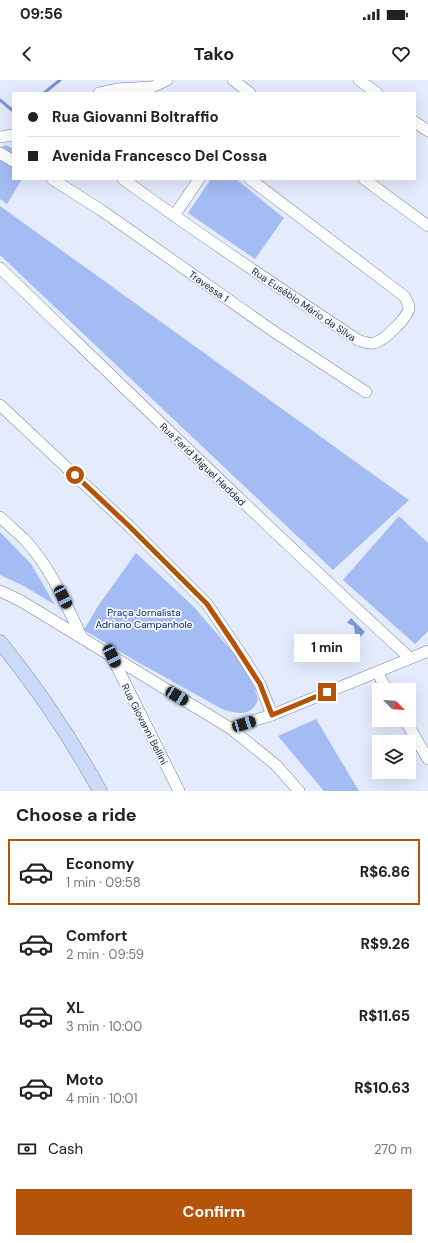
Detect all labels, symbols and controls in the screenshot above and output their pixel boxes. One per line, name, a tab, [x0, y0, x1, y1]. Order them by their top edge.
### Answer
text: 09:56	[20, 4, 63, 24]
text: Tako	[194, 42, 234, 66]
icon: back	[16, 43, 38, 65]
icon: heart	[390, 43, 412, 65]
text: Rua Giovanni Boltraffio	[52, 107, 219, 127]
text: Avenida Francesco Del Cossa	[52, 146, 267, 166]
street label: Rua Eusébio Mário da Silva	[249, 265, 358, 344]
street label: Travessa 1	[186, 268, 231, 305]
street label: Rua Farid Miguel Haddad	[157, 420, 248, 509]
route start	[66, 466, 84, 484]
car	[52, 584, 74, 610]
park label: Praça Jornalista Adriano Campanhole	[95, 606, 193, 631]
callout: 1 min	[294, 634, 360, 662]
text: 1 min	[311, 639, 343, 656]
car	[101, 643, 123, 669]
street label: Rua Giovanni Bellini	[119, 682, 171, 767]
route end	[318, 683, 336, 701]
north arrow	[372, 683, 416, 727]
map controls	[372, 683, 416, 779]
car	[164, 685, 190, 707]
car	[231, 715, 257, 733]
button: layers	[372, 735, 416, 779]
text: Choose a ride	[16, 803, 137, 827]
icon: car	[18, 854, 54, 890]
text: Economy	[66, 854, 134, 874]
text: R$6.86	[360, 862, 410, 882]
text: 1 min · 09:58	[66, 874, 141, 891]
icon: car	[18, 926, 54, 962]
text: Comfort	[66, 926, 127, 946]
text: R$9.26	[360, 934, 410, 954]
text: 2 min · 09:59	[66, 946, 144, 963]
icon: car	[18, 998, 54, 1034]
text: XL	[66, 998, 84, 1018]
text: R$11.65	[359, 1006, 410, 1026]
text: 3 min · 10:00	[66, 1018, 142, 1035]
icon: car	[18, 1070, 54, 1106]
text: Moto	[66, 1070, 104, 1090]
text: R$10.63	[354, 1078, 410, 1098]
text: 4 min · 10:01	[66, 1090, 138, 1107]
icon: cash	[16, 1138, 38, 1160]
text: Cash	[48, 1139, 83, 1159]
text: 270 m	[374, 1141, 412, 1158]
button: Confirm	[16, 1189, 412, 1235]

